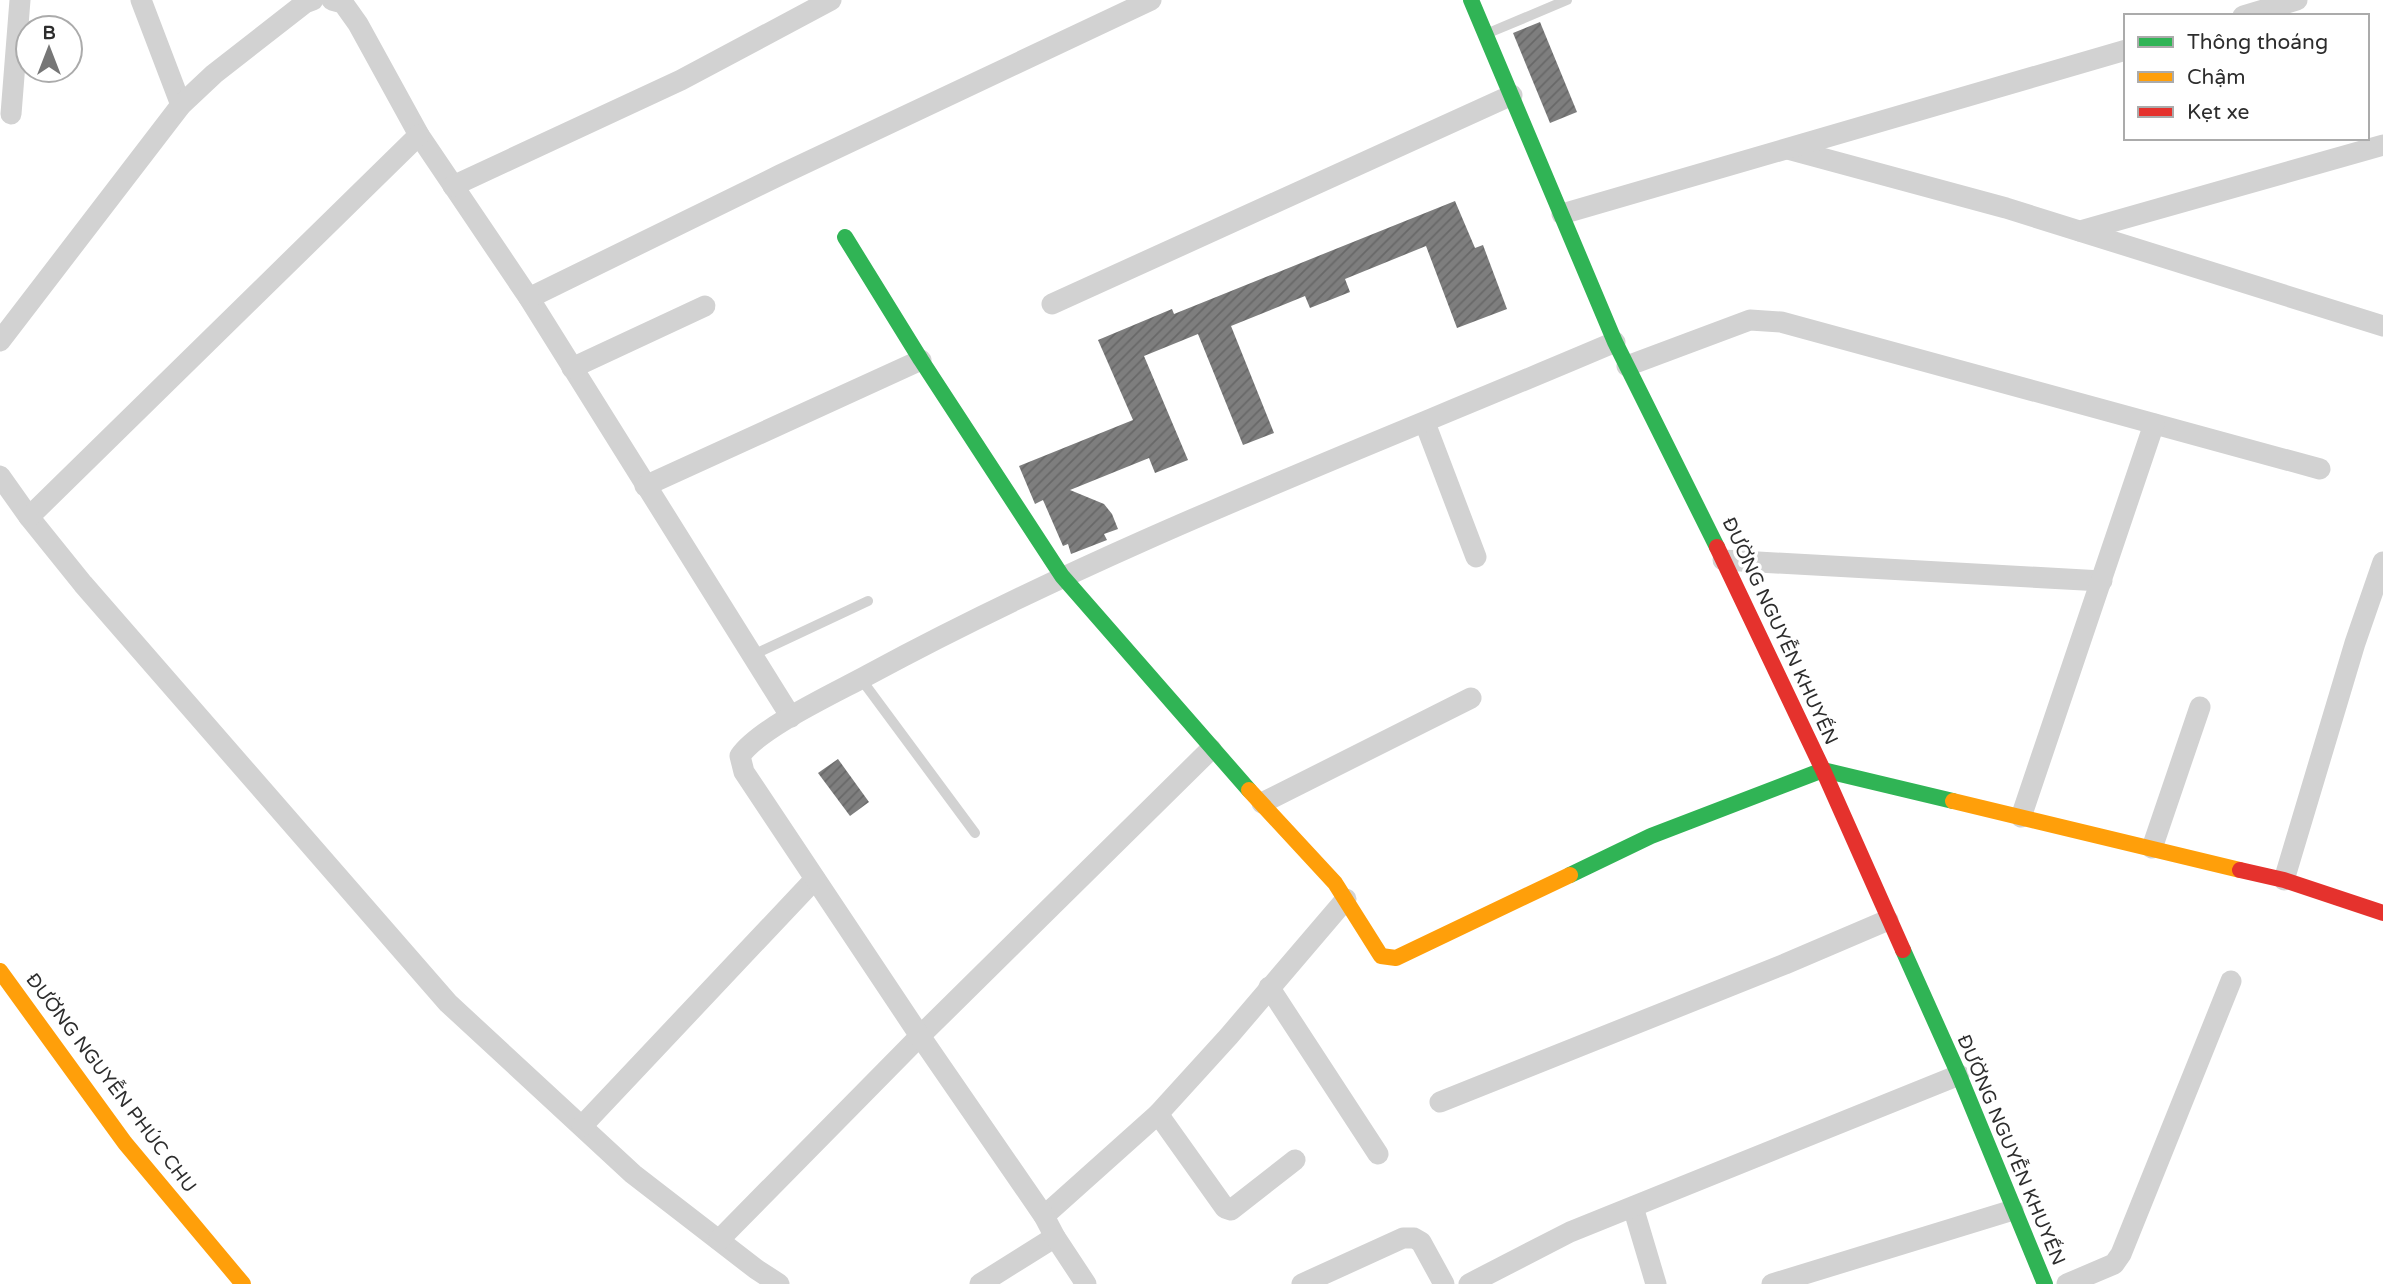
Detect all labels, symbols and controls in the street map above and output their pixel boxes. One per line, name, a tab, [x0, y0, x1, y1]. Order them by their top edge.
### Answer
north arrow	[14, 14, 84, 84]
legend	[2124, 14, 2369, 140]
text: B	[42, 22, 56, 44]
text: Thông thoáng	[2187, 30, 2328, 55]
text: Chậm	[2187, 65, 2245, 90]
text: Kẹt xe	[2187, 100, 2250, 125]
street label: ĐƯỜNG NGUYỄN KHUYẾN	[1718, 513, 1844, 748]
street label: ĐƯỜNG NGUYỄN PHÚC CHU	[21, 968, 202, 1197]
street label: ĐƯỜNG NGUYỄN KHUYẾN	[1952, 1031, 2071, 1269]

